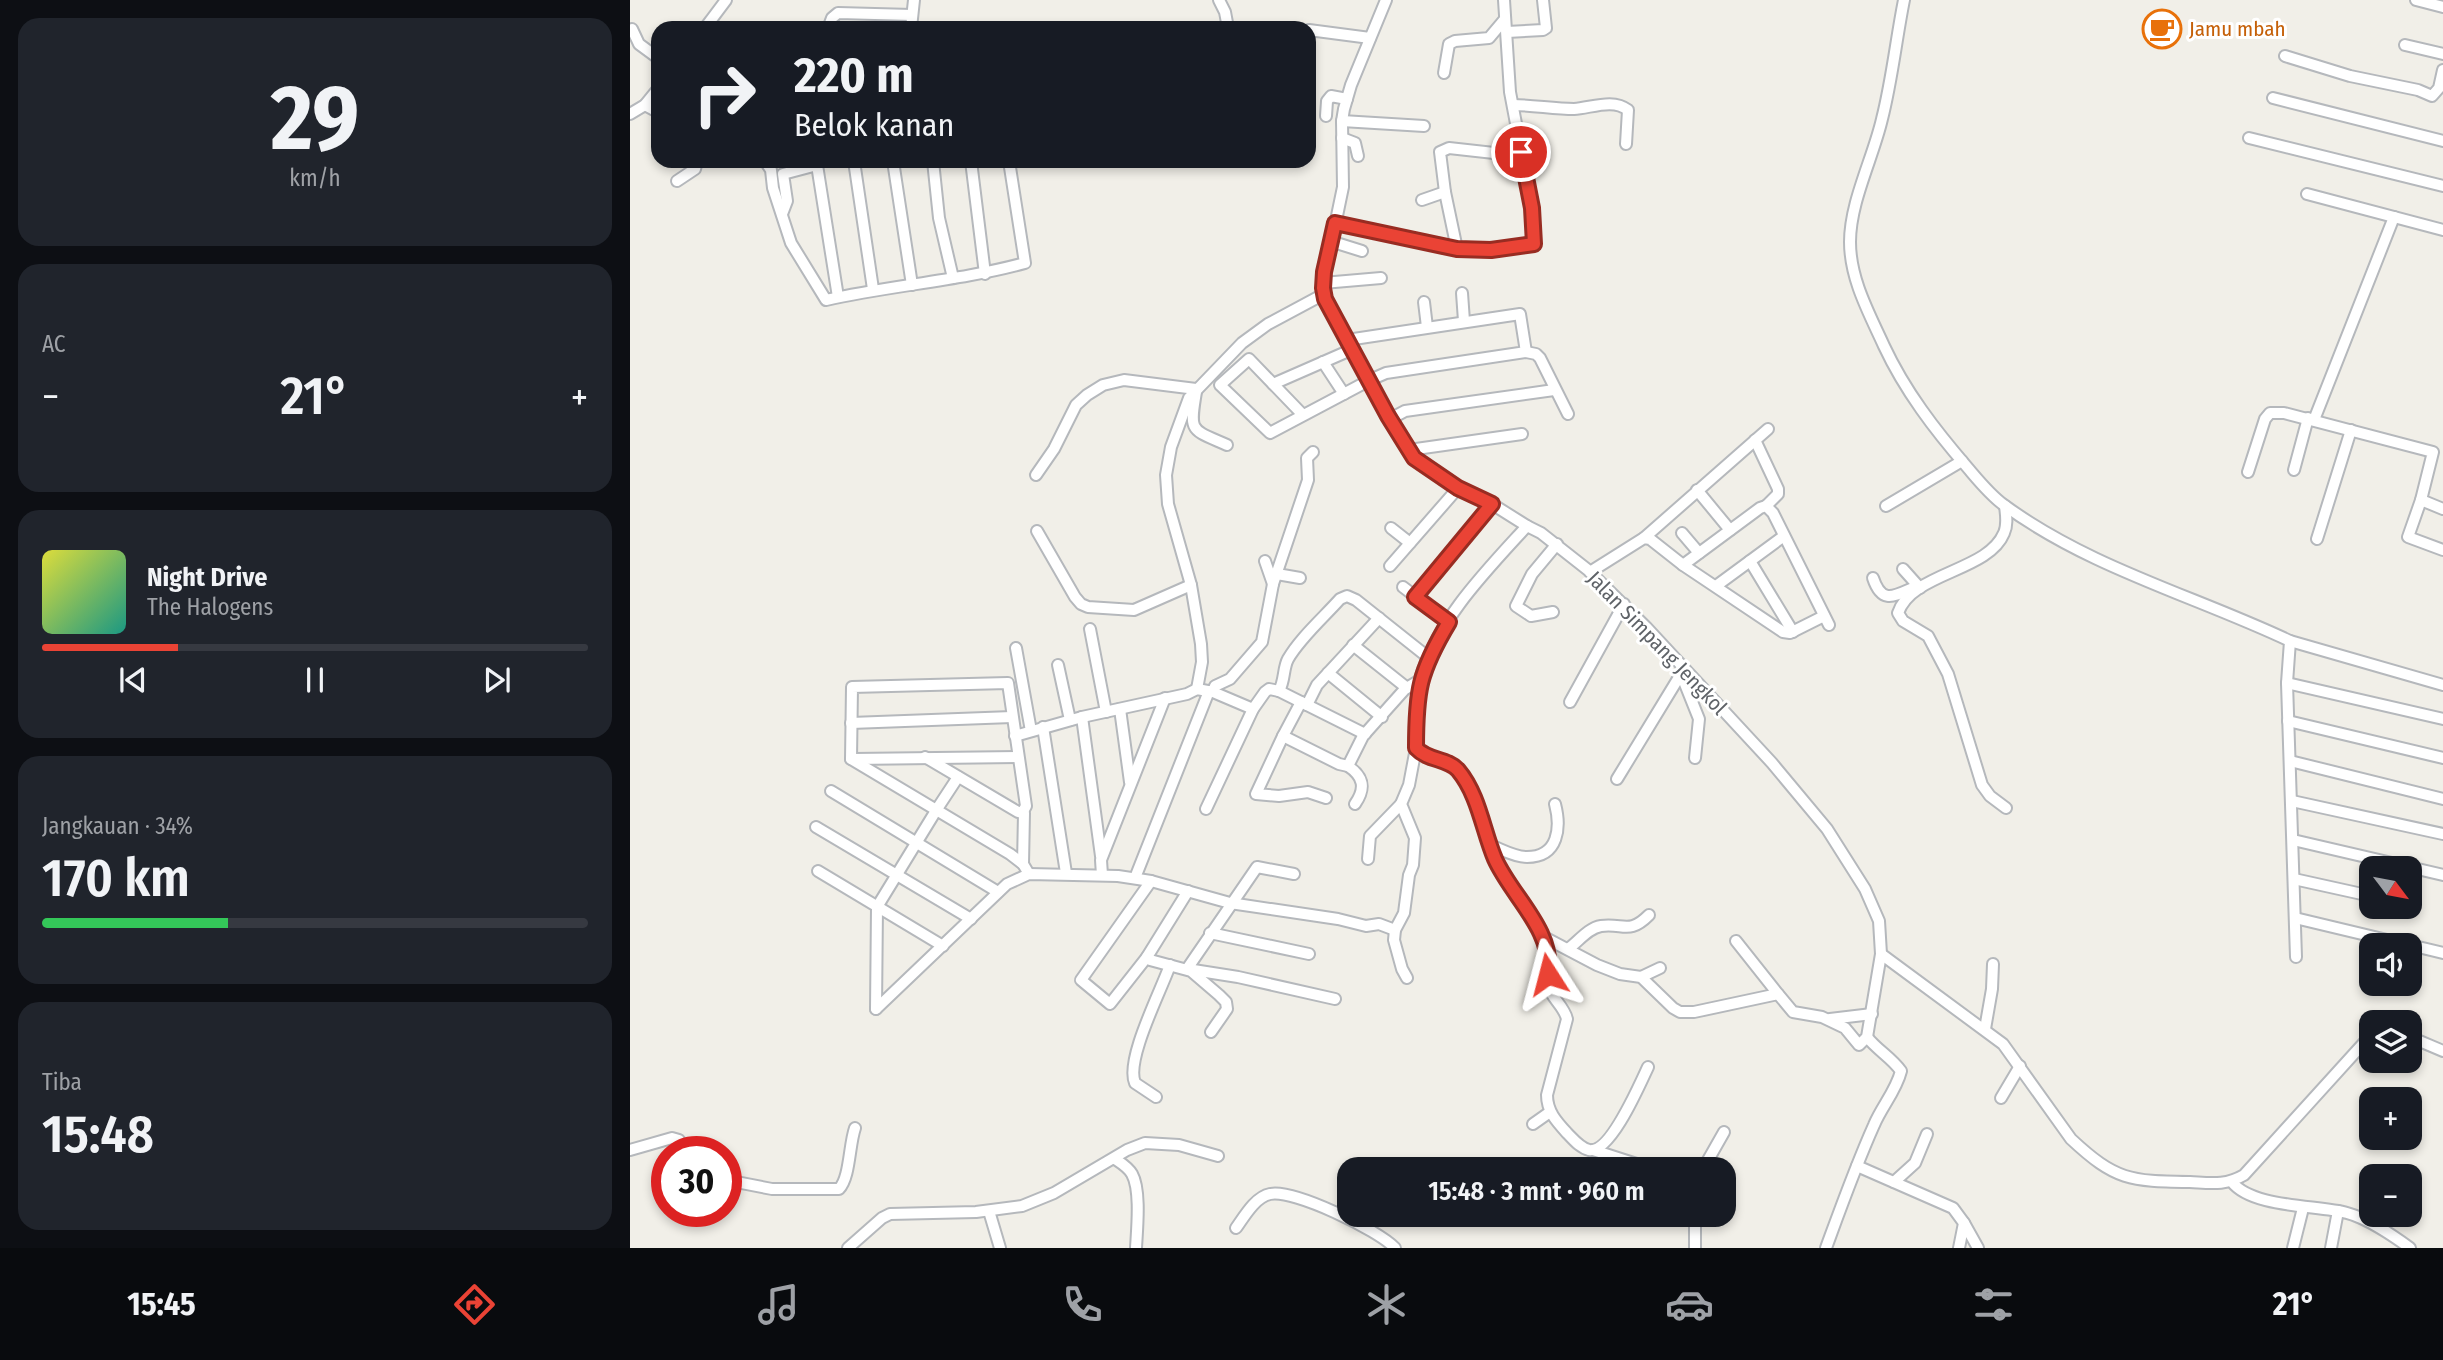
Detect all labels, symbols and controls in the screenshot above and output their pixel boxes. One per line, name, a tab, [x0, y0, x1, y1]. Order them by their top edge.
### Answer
cafe icon: Jamu mbah	[2141, 8, 2183, 50]
place label: Jamu mbah	[2189, 16, 2286, 42]
text: 220 m	[794, 46, 914, 105]
icon: right	[679, 49, 770, 140]
text: 29	[271, 64, 359, 173]
text: Belok kanan	[794, 106, 954, 144]
pin	[1491, 122, 1551, 182]
icon: arrive	[1502, 133, 1540, 171]
text: km/h	[289, 164, 341, 192]
text: AC	[42, 330, 66, 358]
text: 21°	[280, 365, 349, 428]
text: −	[42, 374, 59, 420]
text: +	[571, 374, 588, 420]
text: Night Drive	[147, 562, 267, 593]
street label: Jalan Simpang Jengkol	[1582, 566, 1733, 721]
text: The Halogens	[147, 593, 273, 621]
icon: previous	[114, 661, 152, 699]
icon: pause	[296, 661, 334, 699]
icon: next	[478, 661, 516, 699]
text: Jangkauan · 34%	[42, 812, 193, 840]
text: 170 km	[42, 847, 190, 910]
north arrow	[2359, 856, 2422, 919]
map controls	[2359, 856, 2422, 1227]
button: sound	[2359, 933, 2422, 996]
position arrow	[1511, 937, 1585, 1011]
button: layers	[2359, 1010, 2422, 1073]
text: Tiba	[42, 1068, 82, 1096]
button: +	[2359, 1087, 2422, 1150]
text: 15:48	[42, 1103, 154, 1166]
speed limit sign: 30	[651, 1136, 742, 1227]
button: −	[2359, 1164, 2422, 1227]
text: 15:48 · 3 mnt · 960 m	[1428, 1176, 1645, 1207]
icon: directions	[450, 1280, 499, 1329]
icon: music	[754, 1280, 803, 1329]
icon: phone	[1058, 1280, 1107, 1329]
icon: climate	[1362, 1280, 1411, 1329]
icon: car	[1665, 1280, 1714, 1329]
icon: filters	[1969, 1280, 2018, 1329]
text: 15:45	[127, 1285, 196, 1323]
text: 21°	[2273, 1285, 2316, 1323]

